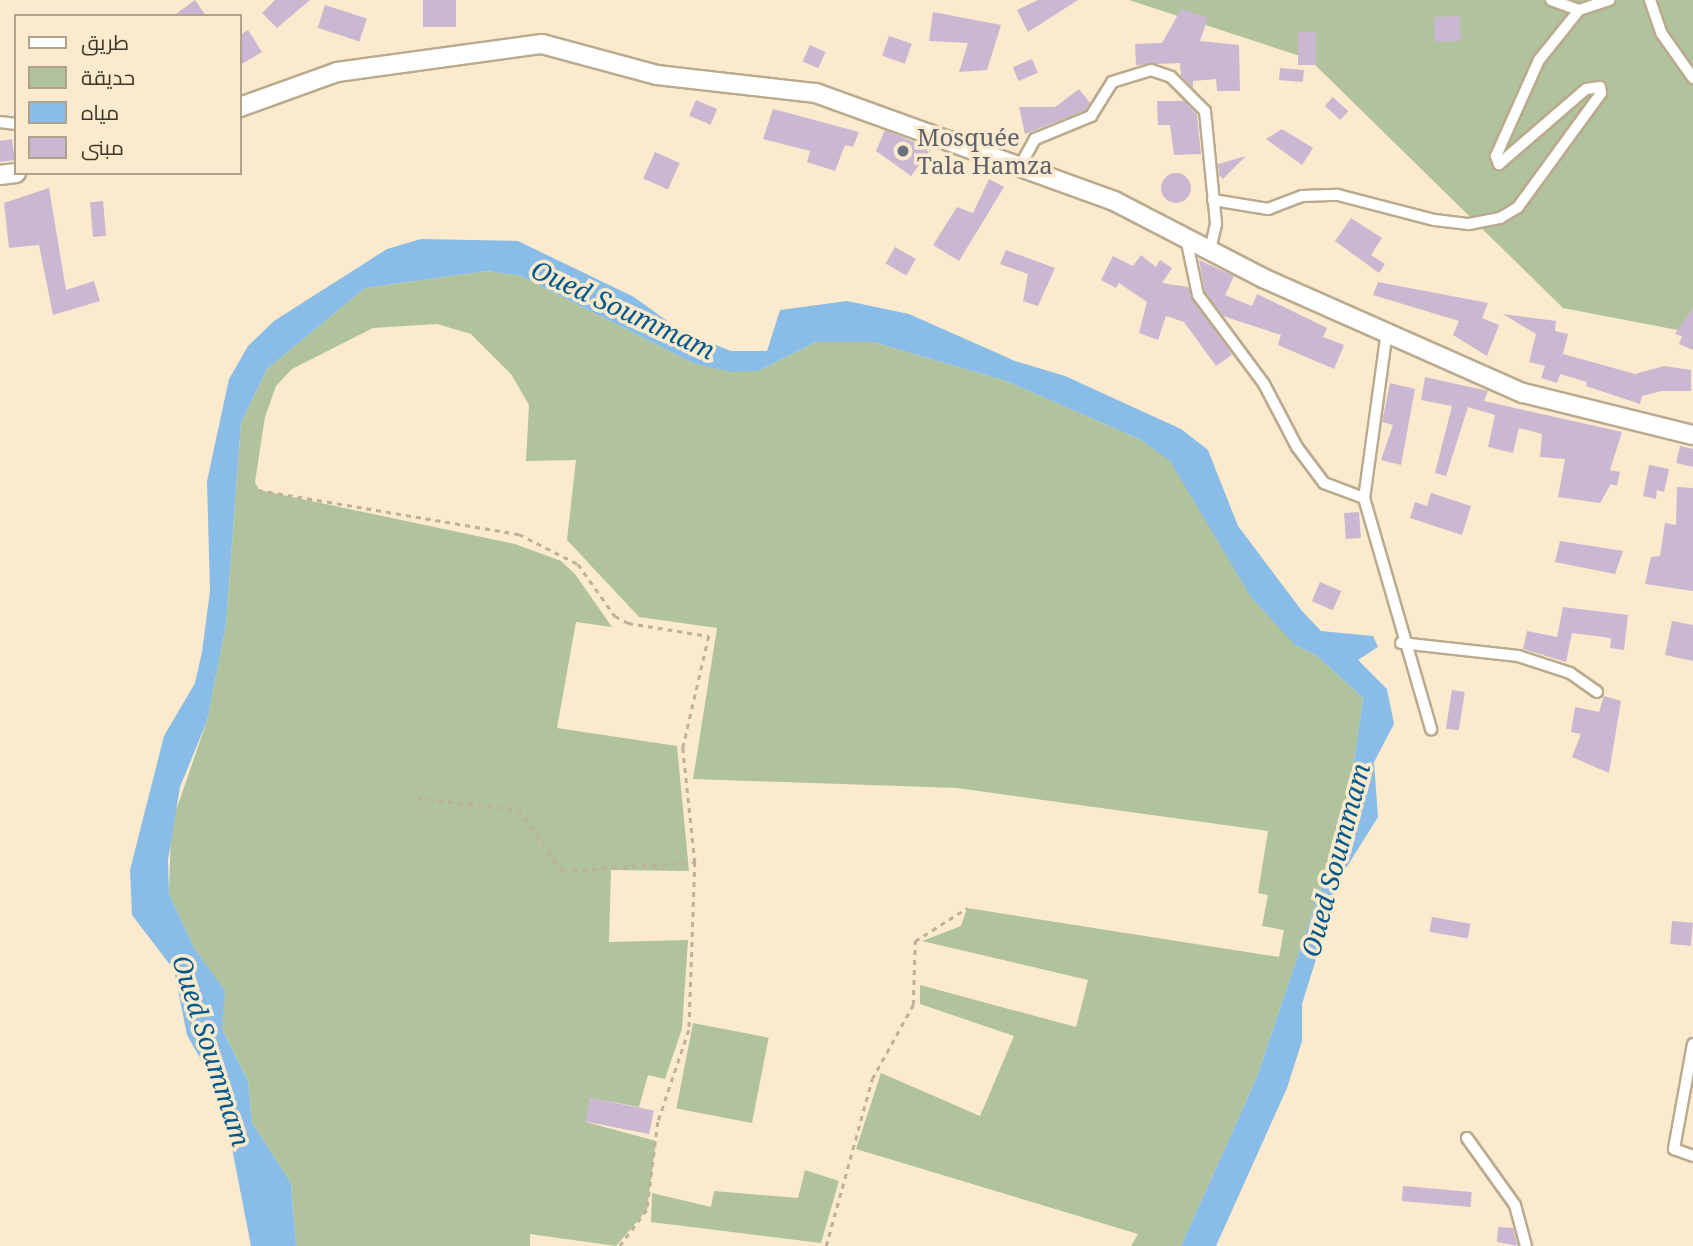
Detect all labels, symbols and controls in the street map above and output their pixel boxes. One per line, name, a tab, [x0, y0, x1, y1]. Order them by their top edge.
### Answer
legend	[14, 14, 242, 175]
text: طريق	[81, 28, 129, 56]
text: حديقة	[81, 63, 135, 91]
text: مياه	[81, 98, 119, 126]
place label: Mosquée Tala Hamza	[917, 123, 1053, 179]
text: مبنى	[81, 133, 124, 161]
marker: Mosquée Tala Hamza	[895, 143, 911, 159]
water label: Oued Soummam	[526, 254, 720, 366]
water label: Oued Soummam	[1295, 760, 1377, 960]
water label: Oued Soummam	[165, 952, 257, 1150]

